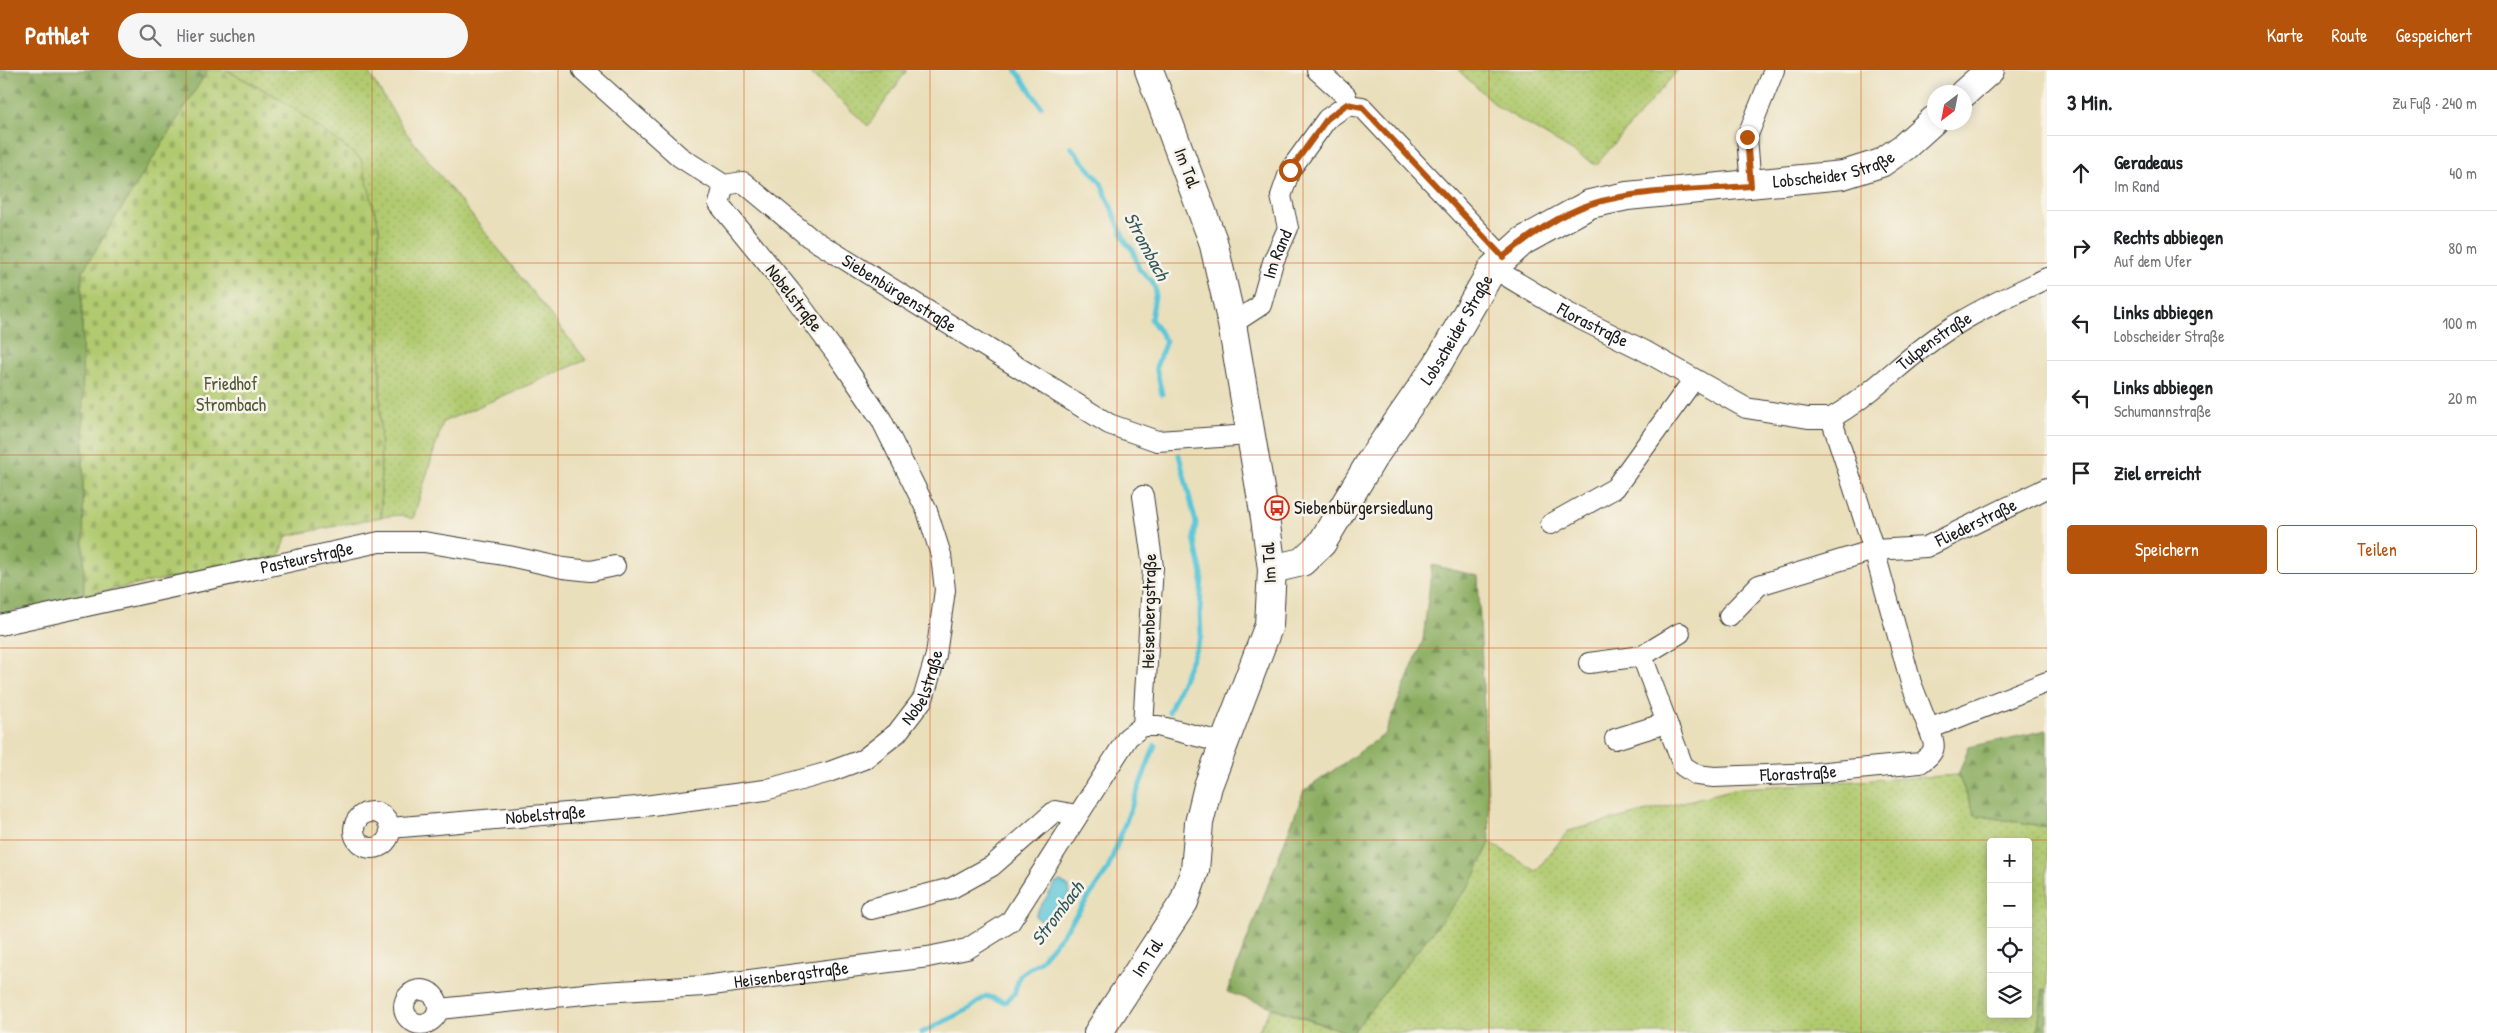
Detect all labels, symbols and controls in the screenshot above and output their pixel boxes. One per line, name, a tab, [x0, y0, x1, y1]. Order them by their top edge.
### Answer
search box	[118, 13, 468, 58]
text: Pathlet	[25, 19, 88, 51]
icon: search	[136, 21, 164, 49]
text: Hier suchen	[176, 22, 255, 48]
text: Karte	[2267, 23, 2304, 48]
text: Route	[2332, 23, 2368, 48]
text: Gespeichert	[2396, 23, 2472, 48]
north arrow	[1927, 85, 1972, 130]
text: 3 Min.	[2067, 88, 2112, 117]
text: Zu Fuß · 240 m	[2392, 92, 2477, 114]
route end	[1736, 126, 1759, 149]
street label: Im Tal	[1168, 144, 1207, 192]
street label: Lobscheider Straße	[1772, 144, 1900, 194]
text: Geradeaus	[2114, 149, 2183, 175]
route start	[1279, 159, 1302, 182]
icon: ahead	[2067, 159, 2095, 187]
text: 40 m	[2449, 162, 2477, 184]
text: Im Rand	[2114, 175, 2159, 197]
water label: Strombach	[1118, 207, 1177, 286]
text: Rechts abbiegen	[2114, 224, 2223, 250]
street label: Im Rand	[1256, 225, 1298, 281]
icon: right	[2067, 234, 2095, 262]
text: 80 m	[2448, 237, 2477, 259]
street label: Siebenbürgenstraße	[837, 248, 962, 338]
text: Auf dem Ufer	[2114, 250, 2192, 272]
street label: Nobelstraße	[760, 258, 829, 337]
street label: Lobscheider Straße	[1414, 269, 1499, 390]
street label: Florastraße	[1552, 296, 1633, 353]
text: Links abbiegen	[2114, 299, 2213, 325]
street label: Tulpenstraße	[1891, 305, 1976, 376]
icon: left	[2067, 309, 2095, 337]
text: 100 m	[2442, 312, 2477, 334]
text: Lobscheider Straße	[2114, 325, 2225, 347]
park label: Friedhof Strombach	[196, 371, 266, 417]
text: Links abbiegen	[2114, 374, 2213, 400]
icon: left	[2067, 384, 2095, 412]
text: 20 m	[2448, 387, 2477, 409]
text: Schumannstraße	[2114, 400, 2211, 422]
icon: arrive	[2067, 459, 2095, 487]
text: Ziel erreicht	[2114, 460, 2201, 486]
street label: Fliederstraße	[1930, 492, 2021, 553]
bus stop icon: Siebenbürgersiedlung	[1264, 495, 1290, 521]
place label: Siebenbürgersiedlung	[1294, 495, 1433, 520]
button: Speichern	[2067, 525, 2267, 574]
button: Teilen	[2277, 525, 2477, 574]
street label: Pasteurstraße	[258, 535, 355, 580]
street label: Im Tal	[1255, 542, 1282, 584]
street label: Heisenbergstraße	[1135, 553, 1162, 669]
street label: Nobelstraße	[895, 649, 949, 730]
street label: Florastraße	[1759, 758, 1838, 787]
street label: Nobelstraße	[504, 798, 586, 830]
map controls	[1987, 838, 2032, 1018]
button: +	[1987, 838, 2032, 883]
water label: Strombach	[1024, 874, 1091, 950]
button: −	[1987, 883, 2032, 928]
button: locate	[1987, 928, 2032, 973]
street label: Im Tal	[1125, 933, 1169, 981]
street label: Heisenbergstraße	[732, 954, 850, 994]
button: layers	[1987, 973, 2032, 1018]

